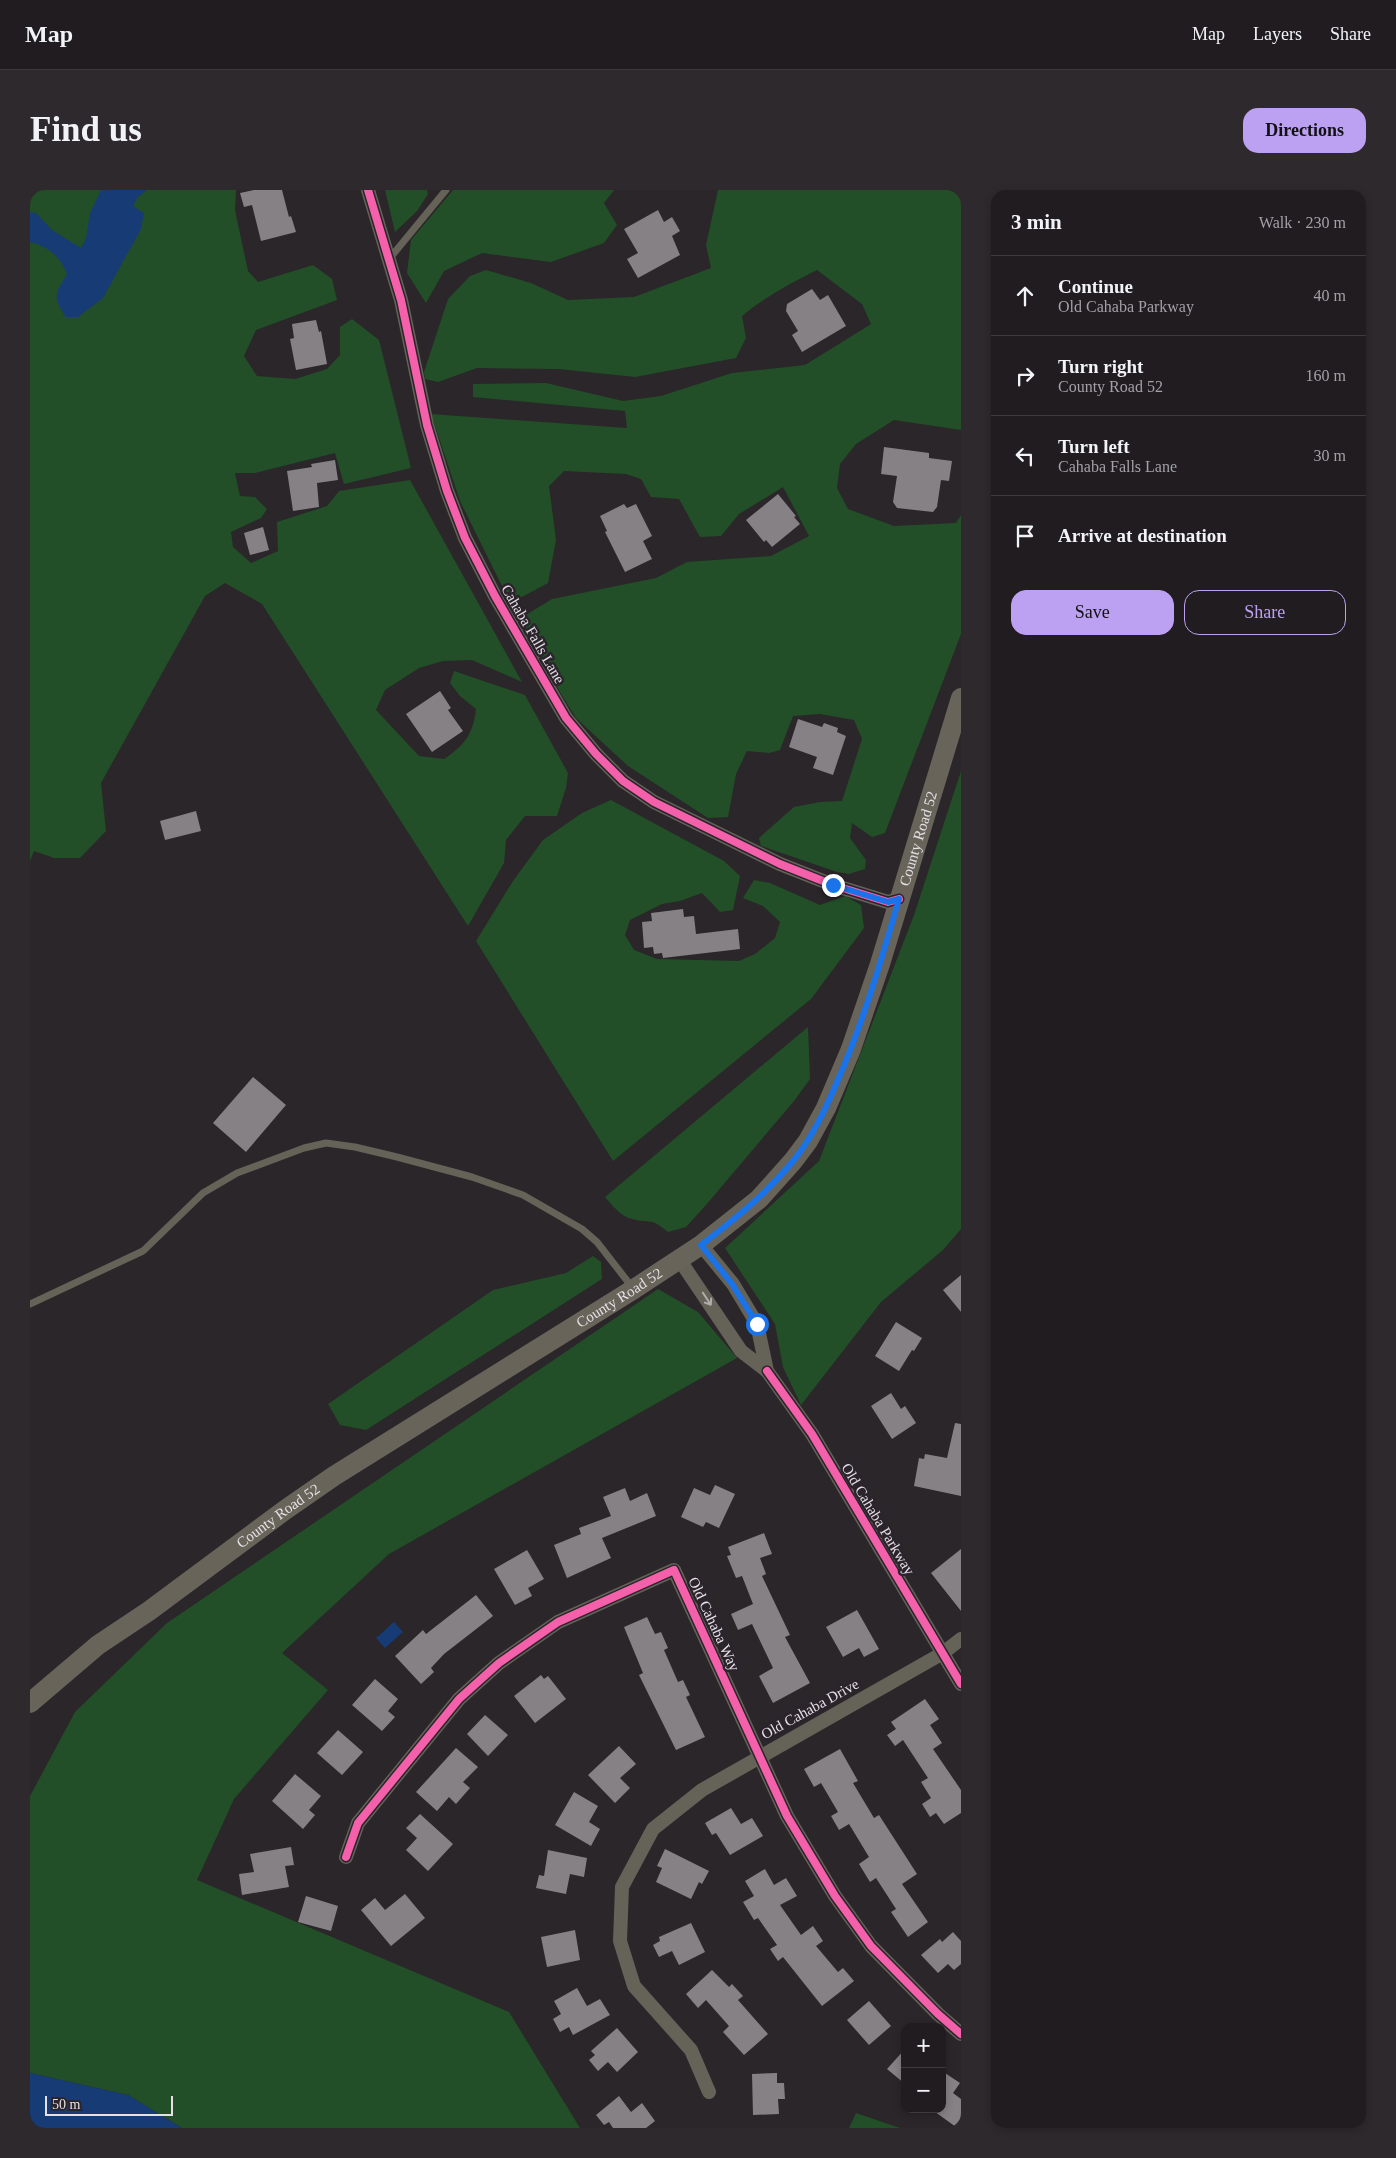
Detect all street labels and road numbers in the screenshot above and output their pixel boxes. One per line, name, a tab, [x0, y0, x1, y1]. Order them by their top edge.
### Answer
street label: Cahaba Falls Lane	[498, 582, 568, 687]
street label: County Road 52	[896, 789, 940, 888]
street label: County Road 52	[573, 1265, 665, 1331]
street label: Old Cahaba Parkway	[838, 1460, 918, 1578]
street label: County Road 52	[233, 1481, 323, 1551]
street label: Old Cahaba Way	[685, 1574, 743, 1674]
street label: Old Cahaba Drive	[758, 1675, 862, 1742]

